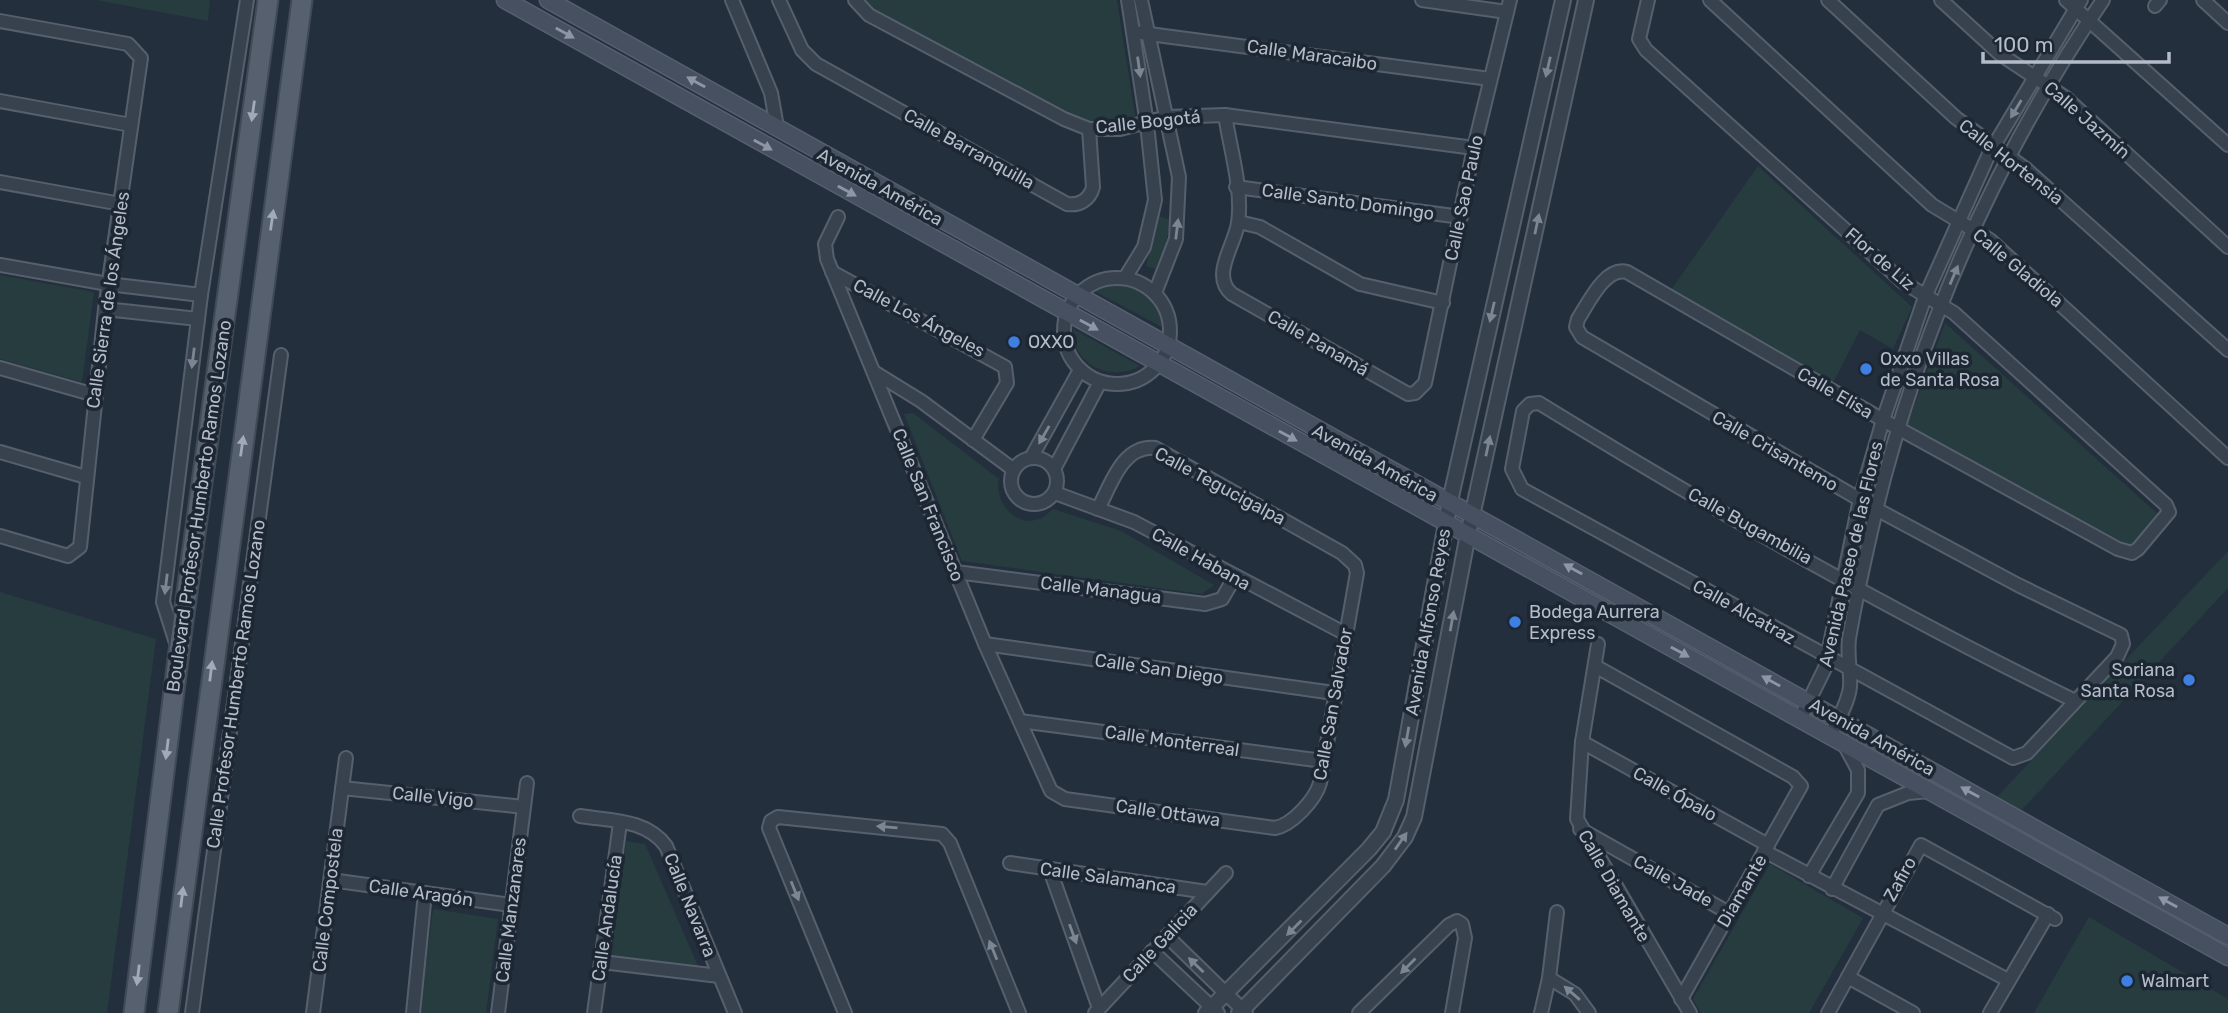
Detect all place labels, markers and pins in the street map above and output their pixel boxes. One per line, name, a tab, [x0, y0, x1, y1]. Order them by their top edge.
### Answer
place label: OXXO	[1028, 331, 1074, 353]
marker: OXXO	[1006, 334, 1022, 350]
place label: Oxxo Villas de Santa Rosa	[1880, 348, 2000, 391]
marker: Oxxo Villas de Santa Rosa	[1858, 361, 1874, 377]
place label: Bodega Aurrera Express	[1529, 601, 1660, 644]
marker: Bodega Aurrera Express	[1507, 614, 1523, 630]
place label: Soriana Santa Rosa	[2081, 659, 2175, 702]
marker: Soriana Santa Rosa	[2181, 672, 2197, 688]
place label: Walmart	[2141, 970, 2209, 992]
marker: Walmart	[2119, 973, 2135, 989]

